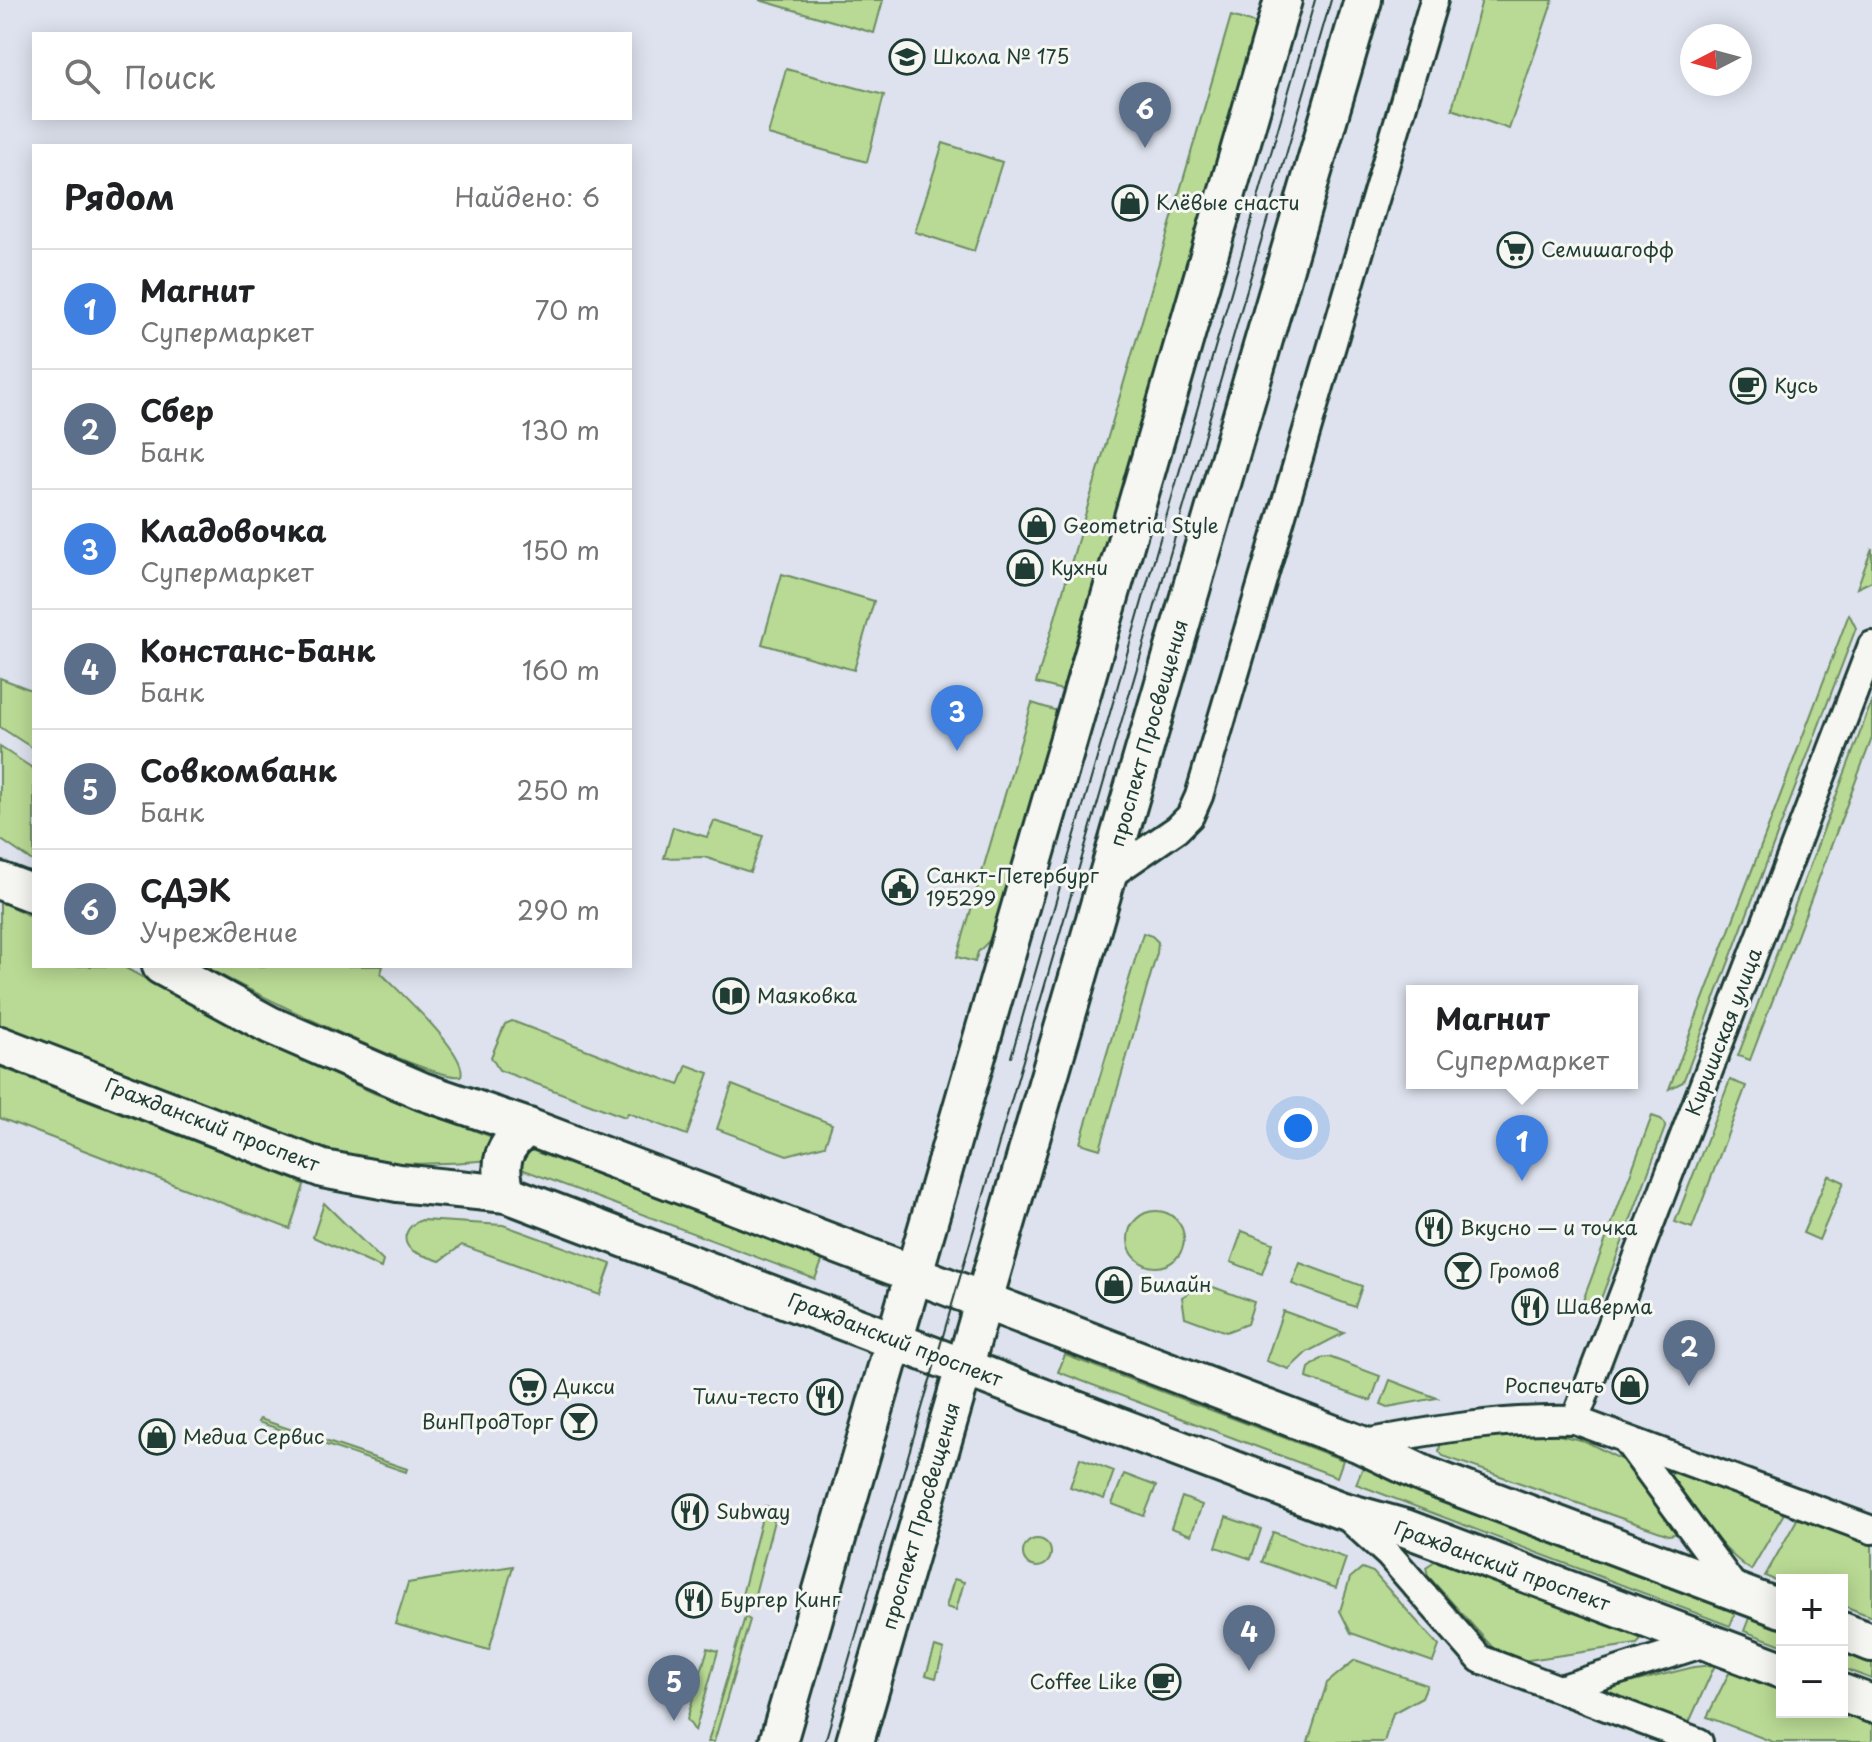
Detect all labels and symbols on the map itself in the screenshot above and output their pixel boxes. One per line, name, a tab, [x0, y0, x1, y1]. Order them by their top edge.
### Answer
north arrow	[1680, 24, 1752, 96]
school or university icon: Школа № 175	[888, 38, 926, 76]
place label: Школа № 175	[933, 41, 1069, 71]
pin: 6	[1119, 82, 1171, 148]
shop icon: Клёвые снасти	[1111, 184, 1149, 222]
place label: Клёвые снасти	[1156, 187, 1300, 217]
supermarket icon: Семишагофф	[1496, 231, 1534, 269]
place label: Семишагофф	[1541, 234, 1674, 264]
cafe icon: Кусь	[1729, 367, 1767, 405]
place label: Кусь	[1774, 370, 1818, 400]
shop icon: Geometria Style	[1018, 507, 1056, 545]
place label: Geometria Style	[1063, 510, 1219, 540]
shop icon: Кухни	[1006, 549, 1044, 587]
place label: Кухни	[1051, 552, 1108, 582]
street label: проспект Просвещения	[1101, 616, 1195, 850]
pin: 3	[931, 685, 983, 751]
place label: Санкт-Петербург 195299	[926, 860, 1100, 913]
public building icon: Санкт-Петербург 195299	[881, 868, 919, 906]
street label: Киришская улица	[1677, 943, 1769, 1120]
library icon: Маяковка	[712, 977, 750, 1015]
place label: Маяковка	[757, 980, 857, 1010]
street label: Гражданский проспект	[101, 1069, 324, 1179]
your location	[1278, 1108, 1318, 1148]
pin: 1	[1496, 1115, 1548, 1181]
restaurant icon: Вкусно — и точка	[1415, 1209, 1453, 1247]
place label: Вкусно — и точка	[1460, 1212, 1638, 1242]
bar icon: Громов	[1444, 1252, 1482, 1290]
place label: Громов	[1489, 1255, 1560, 1285]
shop icon: Билайн	[1095, 1266, 1133, 1304]
place label: Билайн	[1140, 1269, 1212, 1299]
street label: Гражданский проспект	[784, 1284, 1007, 1394]
restaurant icon: Шаверма	[1511, 1288, 1549, 1326]
place label: Шаверма	[1556, 1291, 1653, 1321]
pin: 2	[1663, 1320, 1715, 1386]
shop icon: Роспечать	[1611, 1367, 1649, 1405]
supermarket icon: Дикси	[509, 1368, 547, 1406]
place label: Роспечать	[1505, 1370, 1604, 1400]
place label: Дикси	[553, 1371, 615, 1401]
restaurant icon: Тили-тесто	[806, 1378, 844, 1416]
place label: Тили-тесто	[693, 1381, 799, 1411]
street label: проспект Просвещения	[873, 1399, 967, 1633]
bar icon: ВинПродТорг	[560, 1403, 598, 1441]
place label: ВинПродТорг	[422, 1406, 554, 1436]
shop icon: Медиа Сервис	[138, 1418, 176, 1456]
place label: Медиа Сервис	[183, 1421, 324, 1451]
restaurant icon: Subway	[671, 1493, 709, 1531]
place label: Subway	[716, 1496, 790, 1526]
street label: Гражданский проспект	[1390, 1512, 1615, 1618]
restaurant icon: Бургер Кинг	[675, 1581, 713, 1619]
place label: Бургер Кинг	[720, 1584, 841, 1614]
pin: 4	[1223, 1605, 1275, 1671]
pin: 5	[648, 1655, 700, 1721]
cafe icon: Coffee Like	[1144, 1663, 1182, 1701]
place label: Coffee Like	[1029, 1666, 1137, 1696]

